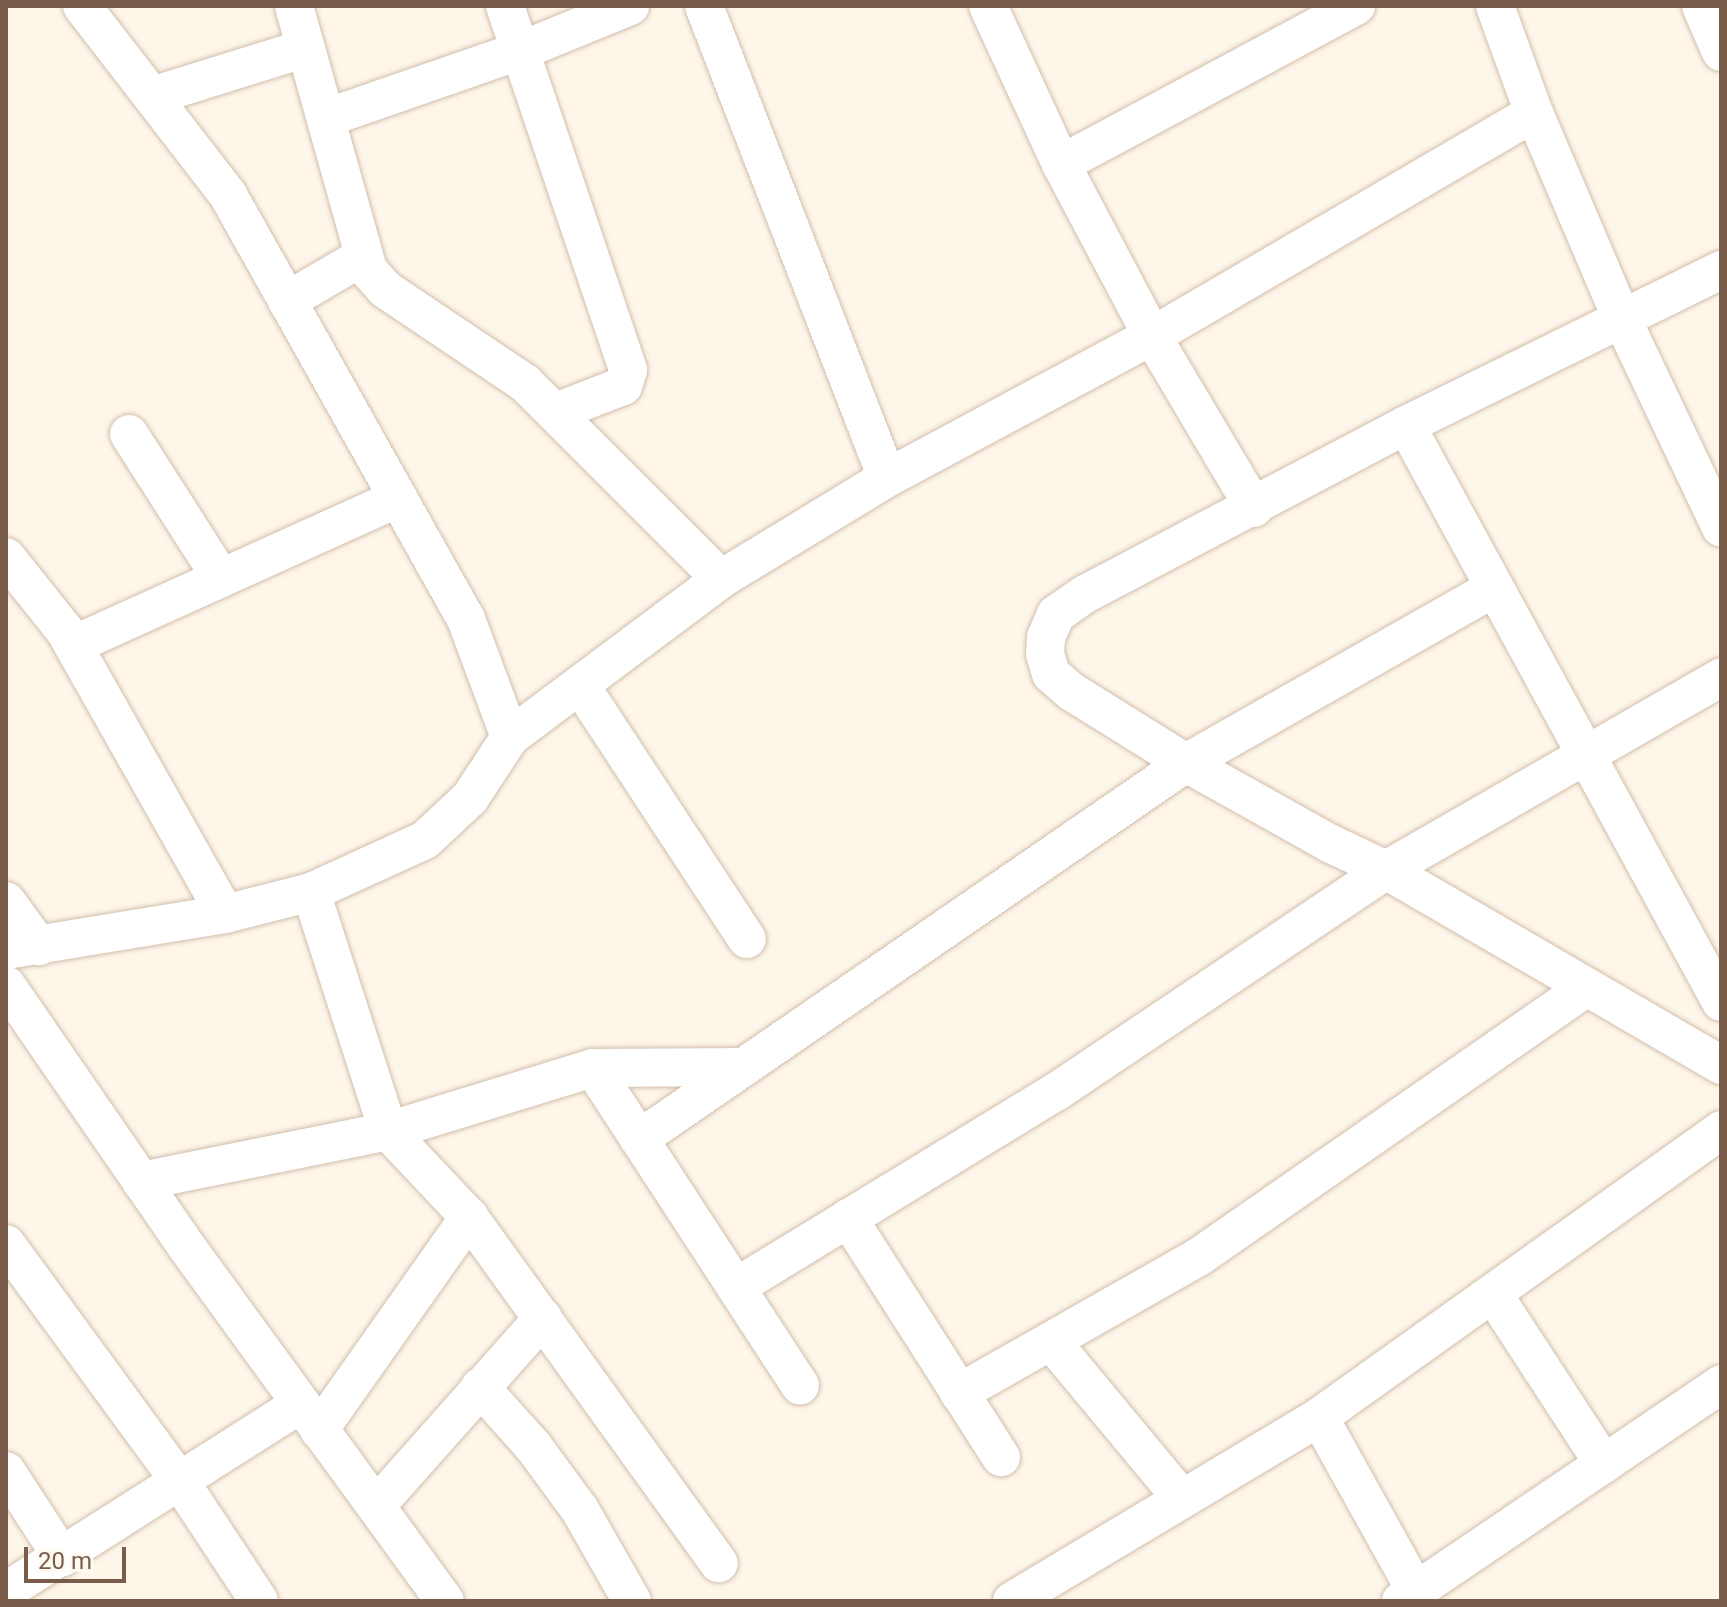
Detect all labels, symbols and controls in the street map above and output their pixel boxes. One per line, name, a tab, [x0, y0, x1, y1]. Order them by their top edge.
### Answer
scale bar	[28, 1531, 130, 1581]
text: 20 m	[38, 1547, 92, 1575]

